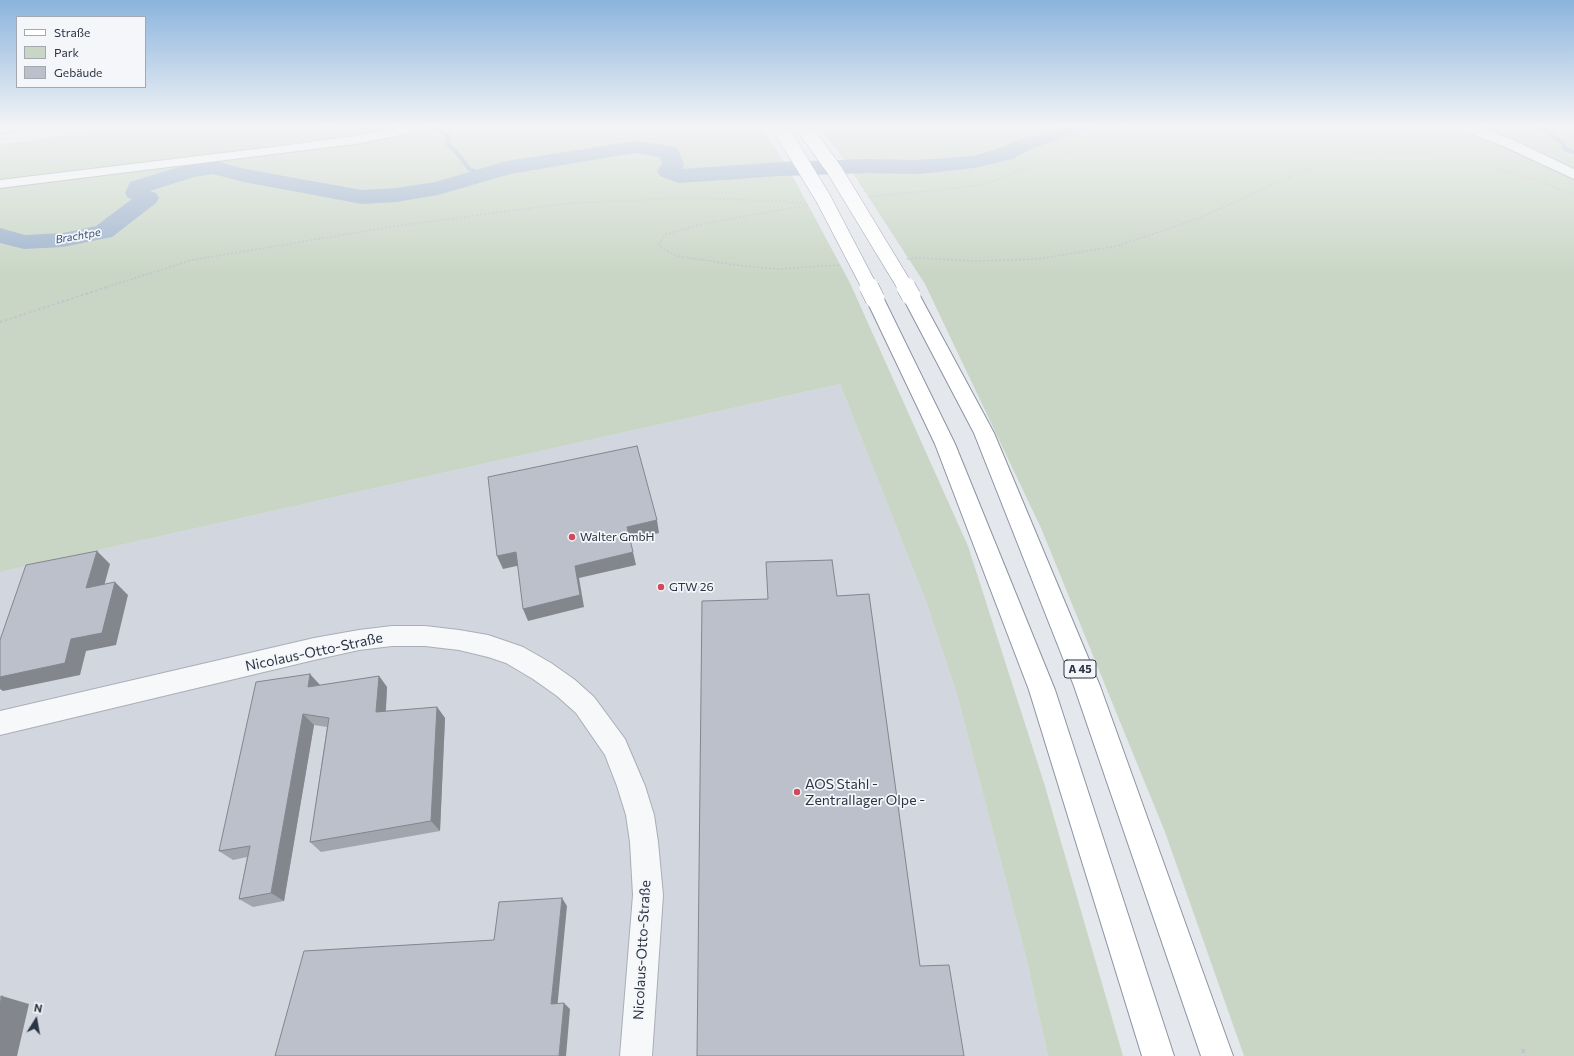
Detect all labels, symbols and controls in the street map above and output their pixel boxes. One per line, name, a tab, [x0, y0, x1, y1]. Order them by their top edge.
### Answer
legend	[16, 16, 146, 88]
text: Straße	[54, 25, 90, 39]
text: Park	[54, 45, 79, 59]
text: Gebäude	[54, 65, 102, 79]
water label: Brachtpe	[54, 226, 102, 246]
place label: Walter GmbH	[580, 530, 655, 544]
marker: Walter GmbH	[567, 532, 577, 542]
place label: GTW 26	[669, 580, 714, 594]
marker: GTW 26	[656, 582, 666, 592]
street label: Nicolaus-Otto-Straße	[244, 629, 384, 675]
road number: A 45	[1064, 660, 1096, 678]
place label: AOS Stahl - Zentrallager Olpe -	[805, 776, 925, 808]
marker: AOS Stahl - Zentrallager Olpe -	[792, 787, 802, 797]
street label: Nicolaus-Otto-Straße	[630, 880, 654, 1020]
north arrow	[16, 1000, 56, 1040]
text: N	[33, 1001, 44, 1015]

